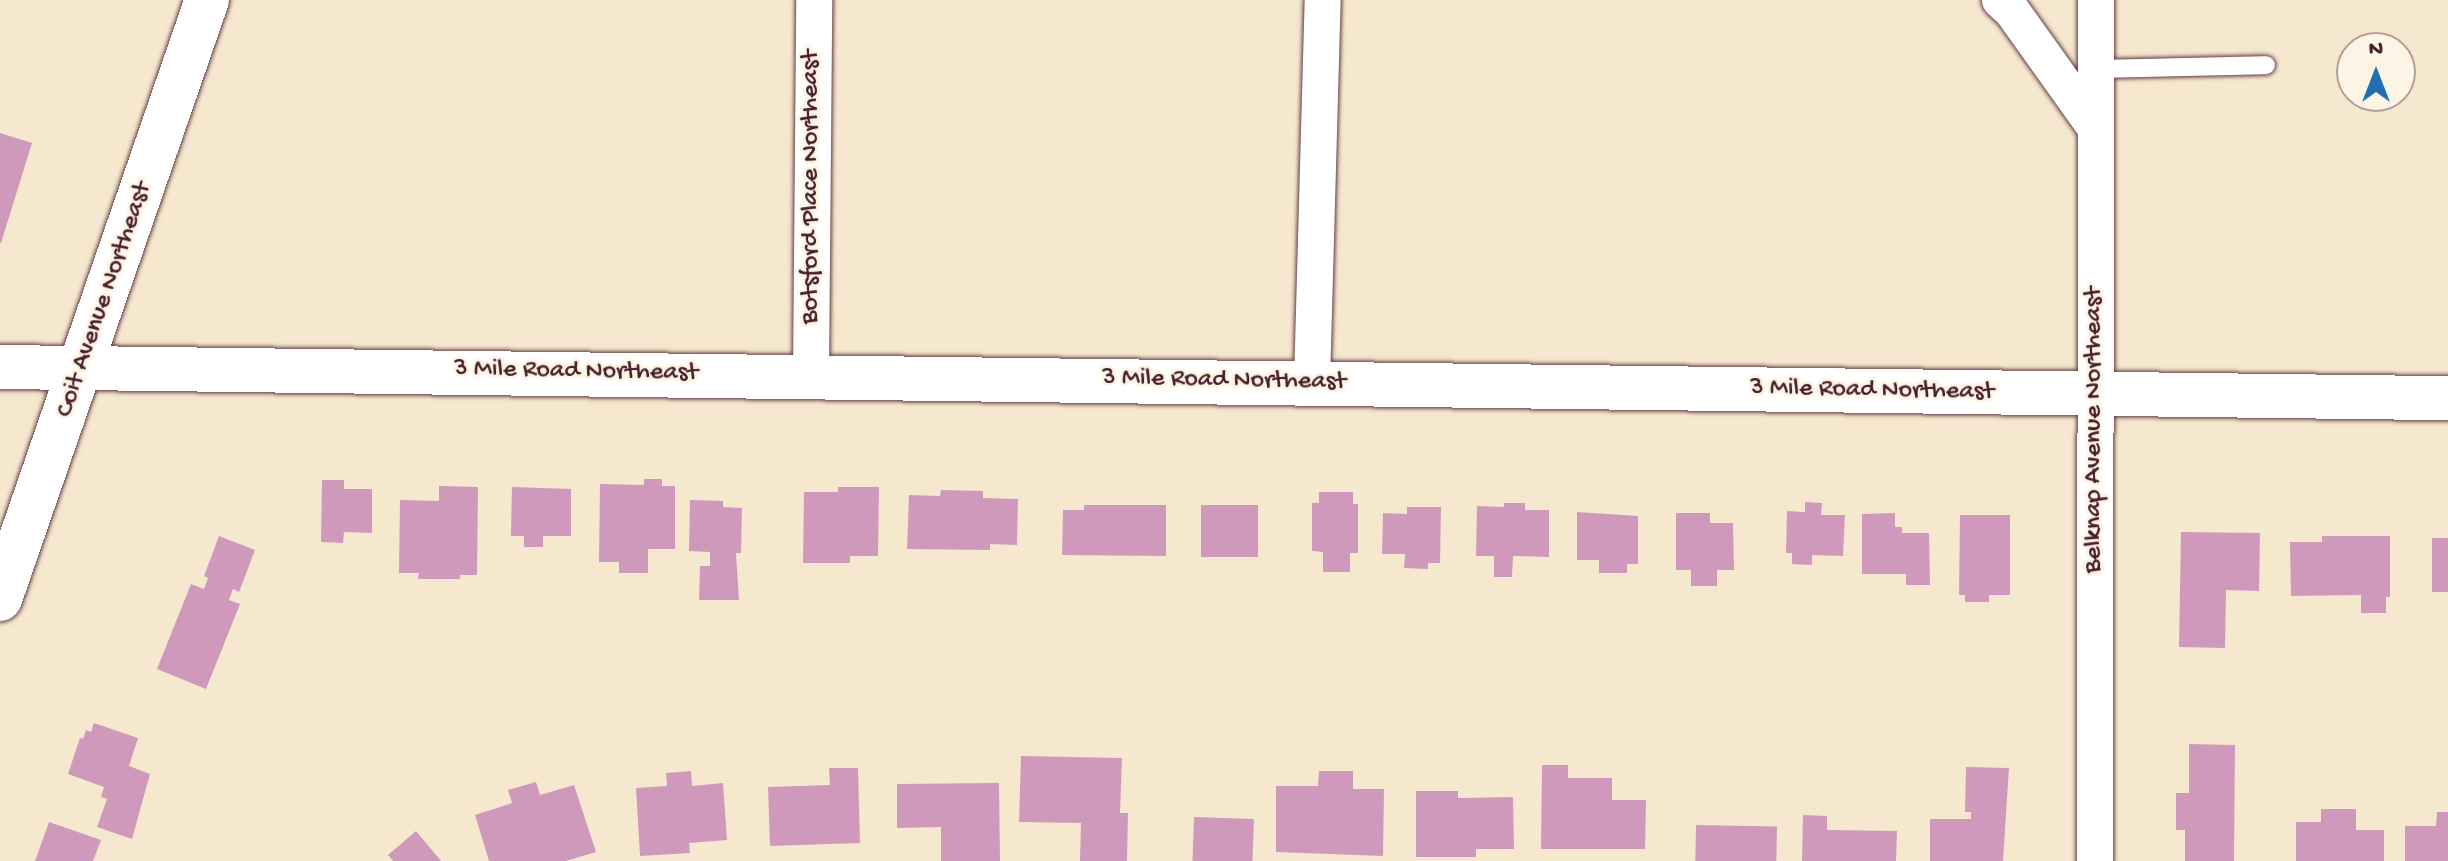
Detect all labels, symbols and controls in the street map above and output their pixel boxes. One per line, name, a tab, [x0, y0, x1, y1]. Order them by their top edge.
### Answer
north arrow	[2336, 32, 2416, 112]
text: N	[2369, 37, 2383, 63]
street label: Botsford Place Northeast	[796, 50, 828, 324]
street label: Coit Avenue Northeast	[50, 178, 160, 422]
street label: Belknap Avenue Northeast	[2079, 287, 2111, 573]
street label: 3 Mile Road Northeast	[454, 354, 698, 390]
street label: 3 Mile Road Northeast	[1102, 363, 1346, 399]
street label: 3 Mile Road Northeast	[1750, 373, 1994, 409]

